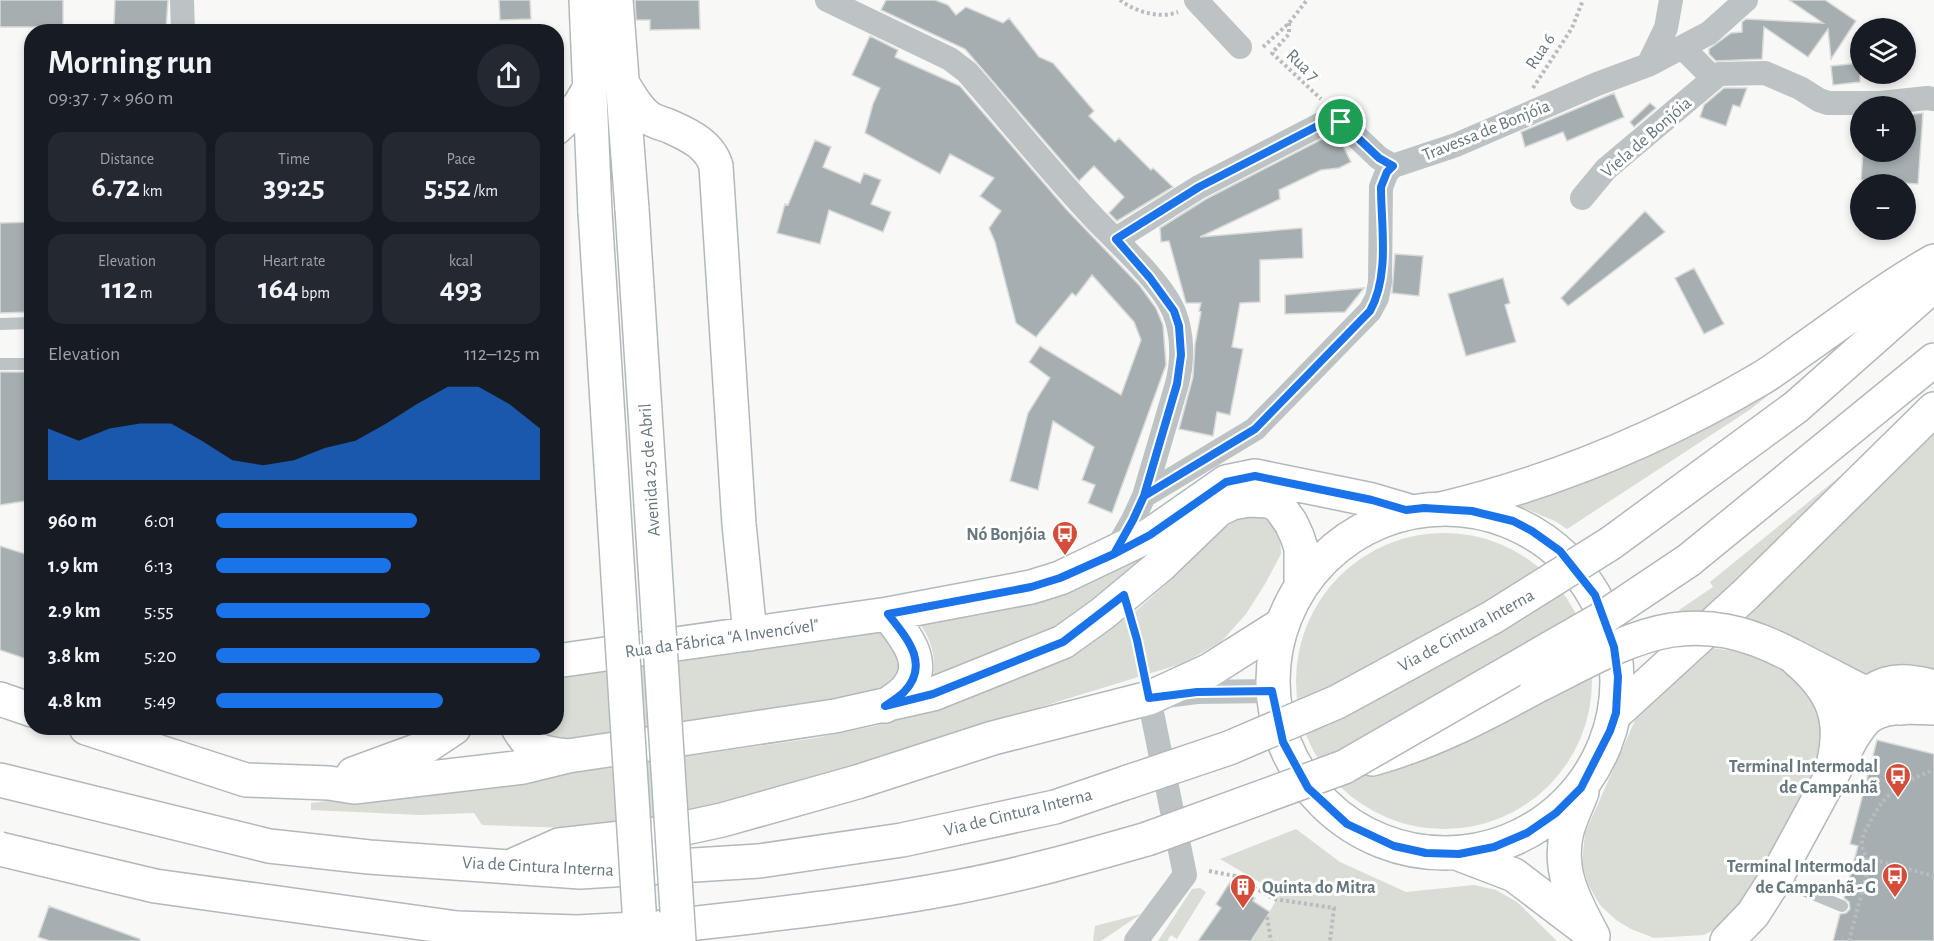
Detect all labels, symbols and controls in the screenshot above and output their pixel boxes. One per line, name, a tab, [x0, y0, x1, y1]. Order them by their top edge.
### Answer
map controls	[1850, 18, 1916, 240]
button: layers	[1850, 18, 1916, 84]
street label: Rua 6	[1523, 30, 1559, 73]
button: share	[477, 44, 540, 107]
street label: Rua 7	[1283, 46, 1322, 85]
text: Morning run	[48, 47, 212, 80]
text: 09:37 · 7 × 960 m	[48, 88, 174, 108]
street label: Viela de Bonjóia	[1598, 94, 1695, 182]
pin	[1315, 96, 1366, 147]
button: +	[1850, 96, 1916, 162]
street label: Travessa de Bonjóia	[1420, 97, 1553, 165]
icon: arrive	[1324, 105, 1357, 138]
text: Distance	[100, 151, 154, 167]
text: Time	[278, 151, 310, 167]
text: Pace	[447, 151, 475, 167]
text: 6.72	[91, 172, 140, 202]
text: 39:25	[263, 172, 325, 202]
text: 5:52	[424, 172, 471, 202]
button: −	[1850, 174, 1916, 240]
text: km	[140, 183, 163, 199]
text: /km	[471, 183, 498, 199]
text: Elevation	[98, 253, 156, 269]
text: Heart rate	[263, 253, 325, 269]
text: kcal	[449, 253, 473, 269]
text: 112	[101, 274, 137, 304]
text: 164	[258, 274, 298, 304]
text: 493	[440, 274, 482, 304]
text: m	[137, 285, 153, 301]
text: bpm	[298, 285, 330, 301]
text: Elevation	[48, 344, 120, 364]
text: 112–125 m	[464, 344, 540, 364]
street label: Avenida 25 de Abril	[636, 403, 664, 537]
text: 960 m	[48, 511, 97, 531]
text: 6:01	[144, 511, 175, 531]
bus stop icon: Nó Bonjóia	[1050, 519, 1080, 557]
place label: Nó Bonjóia	[966, 526, 1046, 544]
text: 1.9 km	[48, 556, 99, 576]
text: 6:13	[144, 556, 173, 576]
street label: Via de Cintura Interna	[1396, 586, 1537, 676]
text: 2.9 km	[48, 601, 101, 621]
text: 5:55	[144, 601, 174, 621]
street label: Rua da Fábrica "A Invencível"	[624, 616, 820, 662]
text: 3.8 km	[48, 646, 100, 666]
text: 5:20	[144, 646, 177, 666]
text: 4.8 km	[48, 691, 102, 711]
text: 5:49	[144, 691, 176, 711]
place label: Terminal Intermodal de Campanhã	[1729, 758, 1878, 797]
bus stop icon: Terminal Intermodal de Campanhã	[1883, 761, 1913, 799]
street label: Via de Cintura Interna	[942, 786, 1094, 840]
street label: Via de Cintura Interna	[461, 854, 614, 880]
place label: Terminal Intermodal de Campanhã - G	[1727, 858, 1876, 897]
bus stop icon: Terminal Intermodal de Campanhã - G	[1880, 861, 1910, 899]
building icon: Quinta do Mitra	[1228, 872, 1258, 910]
place label: Quinta do Mitra	[1262, 879, 1376, 897]

